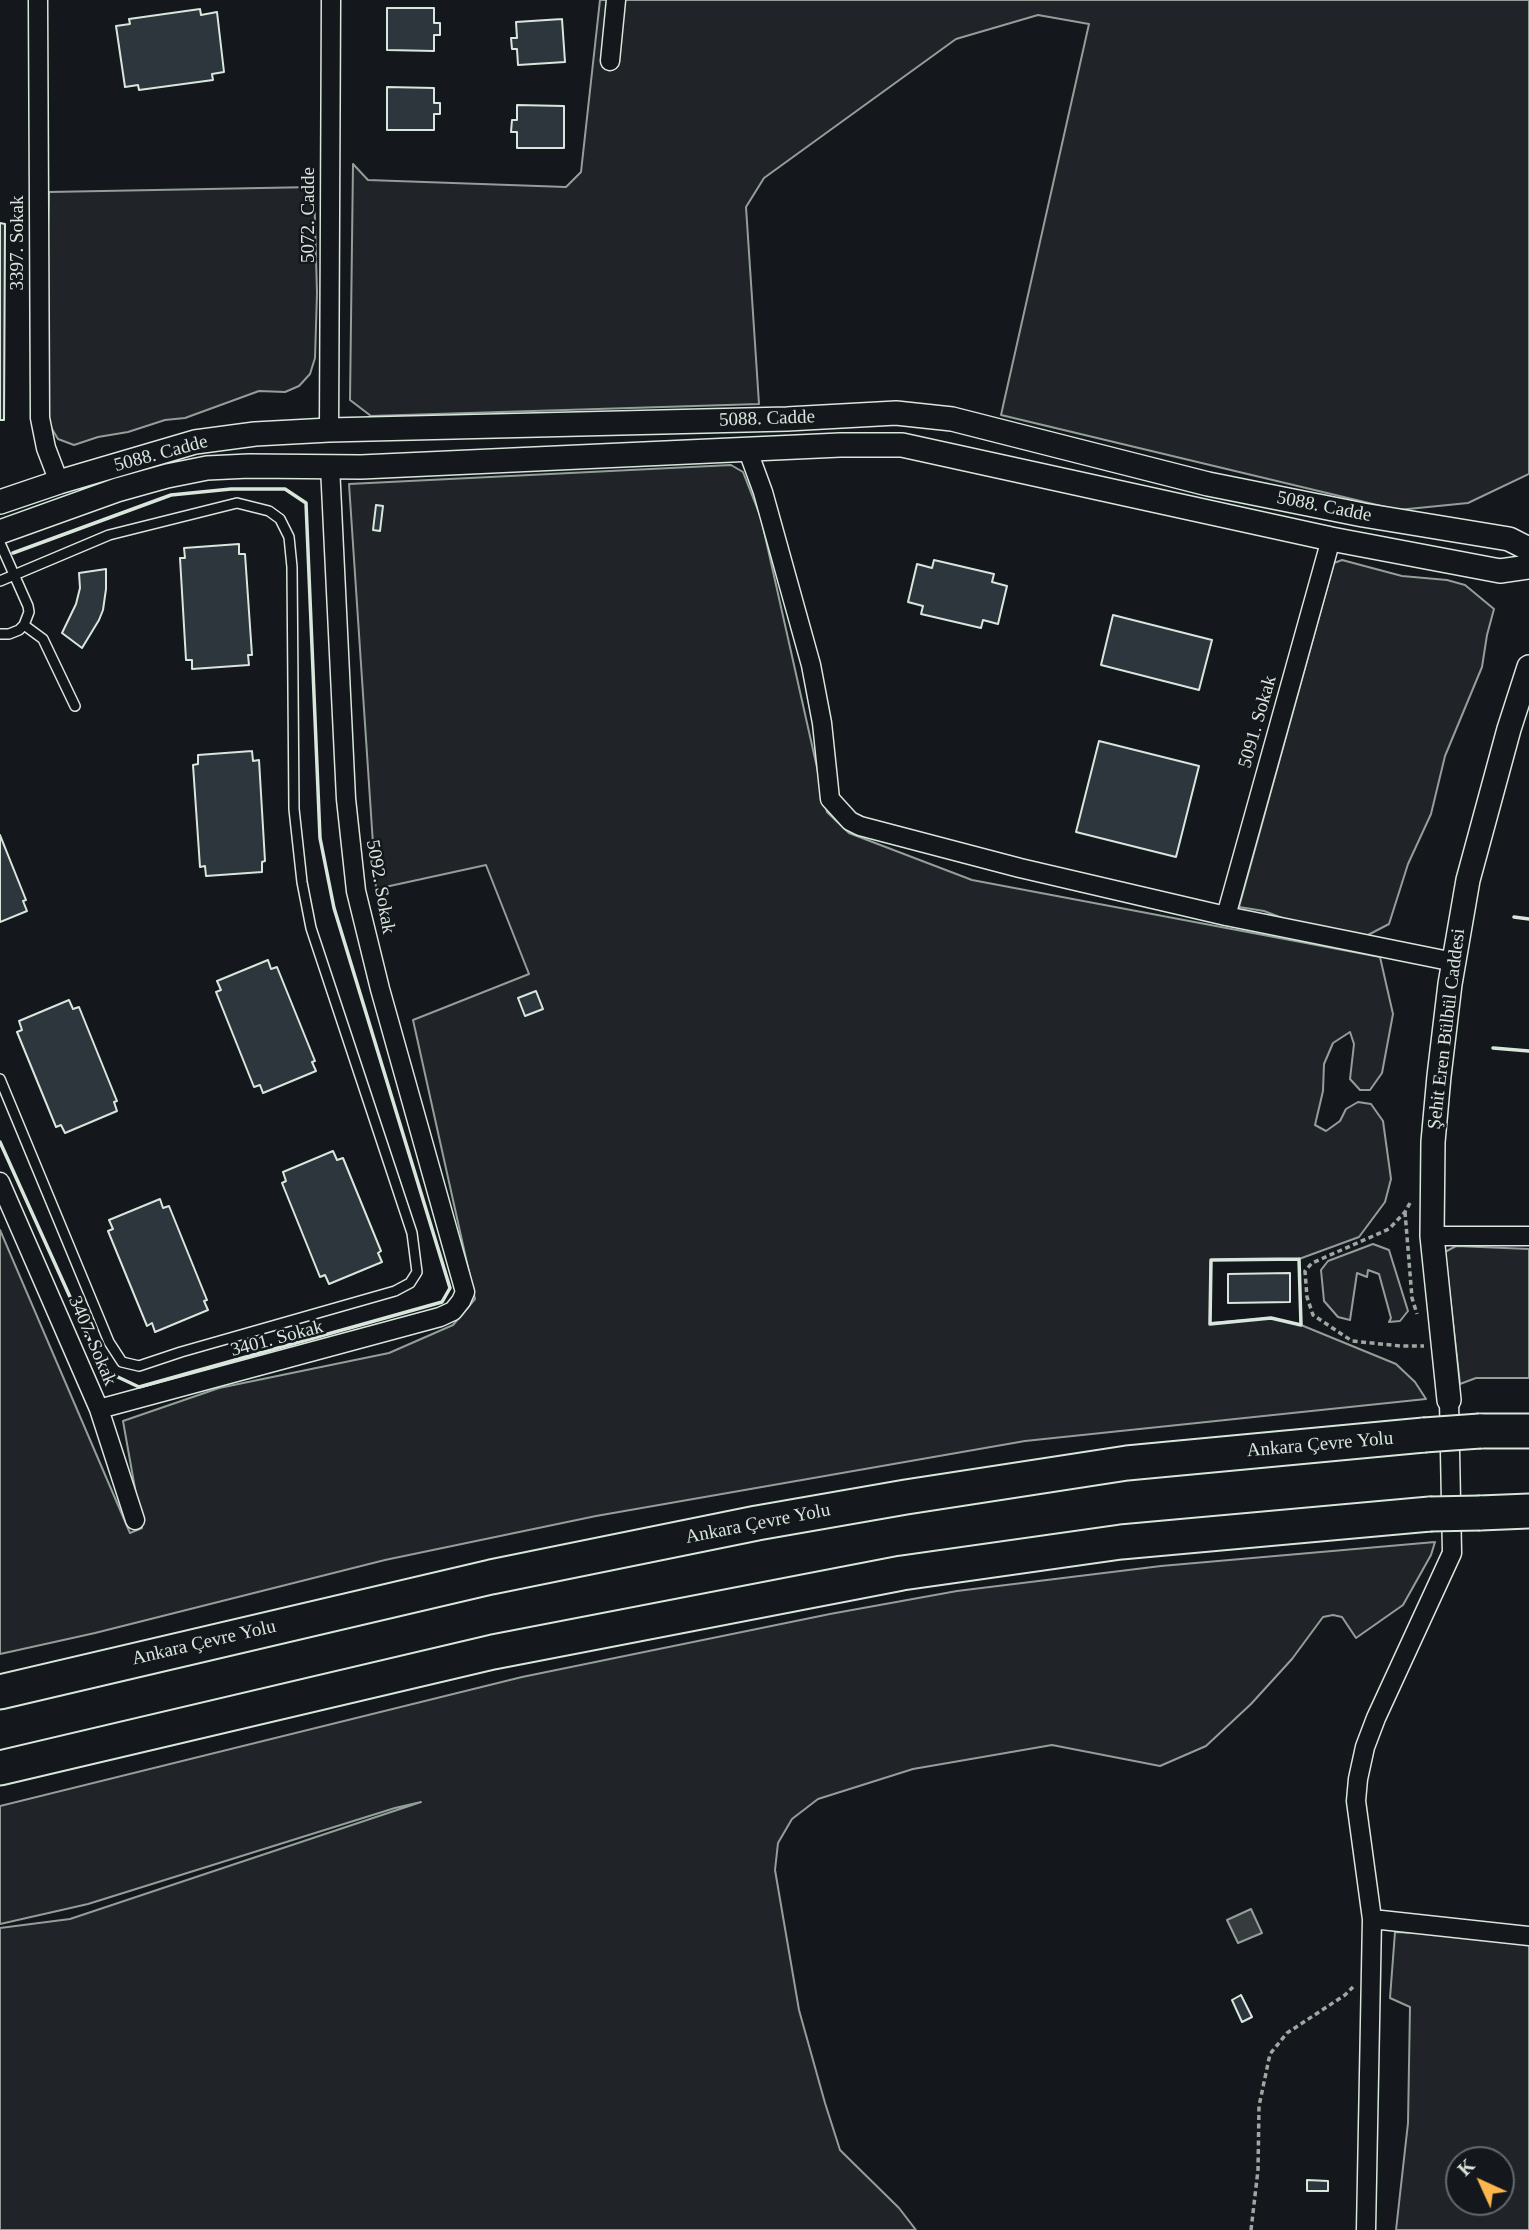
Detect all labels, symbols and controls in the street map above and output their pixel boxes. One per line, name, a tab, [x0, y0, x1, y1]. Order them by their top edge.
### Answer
street label: 5072. Cadde	[298, 167, 320, 263]
street label: 3397. Sokak	[7, 196, 29, 290]
street label: 5088. Cadde	[719, 406, 815, 432]
street label: 5088. Cadde	[112, 431, 210, 477]
street label: 5088. Cadde	[1275, 487, 1373, 527]
street label: 5091. Sokak	[1234, 673, 1282, 771]
street label: 5092. Sokak	[361, 838, 399, 936]
street label: Şehit Eren Bülbül Caddesi	[1423, 927, 1471, 1131]
street label: 3407. Sokak	[63, 1293, 121, 1389]
street label: 3401. Sokak	[228, 1316, 326, 1362]
street label: Ankara Çevre Yolu	[1246, 1427, 1394, 1463]
street label: Ankara Çevre Yolu	[684, 1499, 832, 1549]
street label: Ankara Çevre Yolu	[130, 1615, 278, 1671]
north arrow	[1445, 2146, 1515, 2216]
text: K	[1454, 2155, 1479, 2180]

